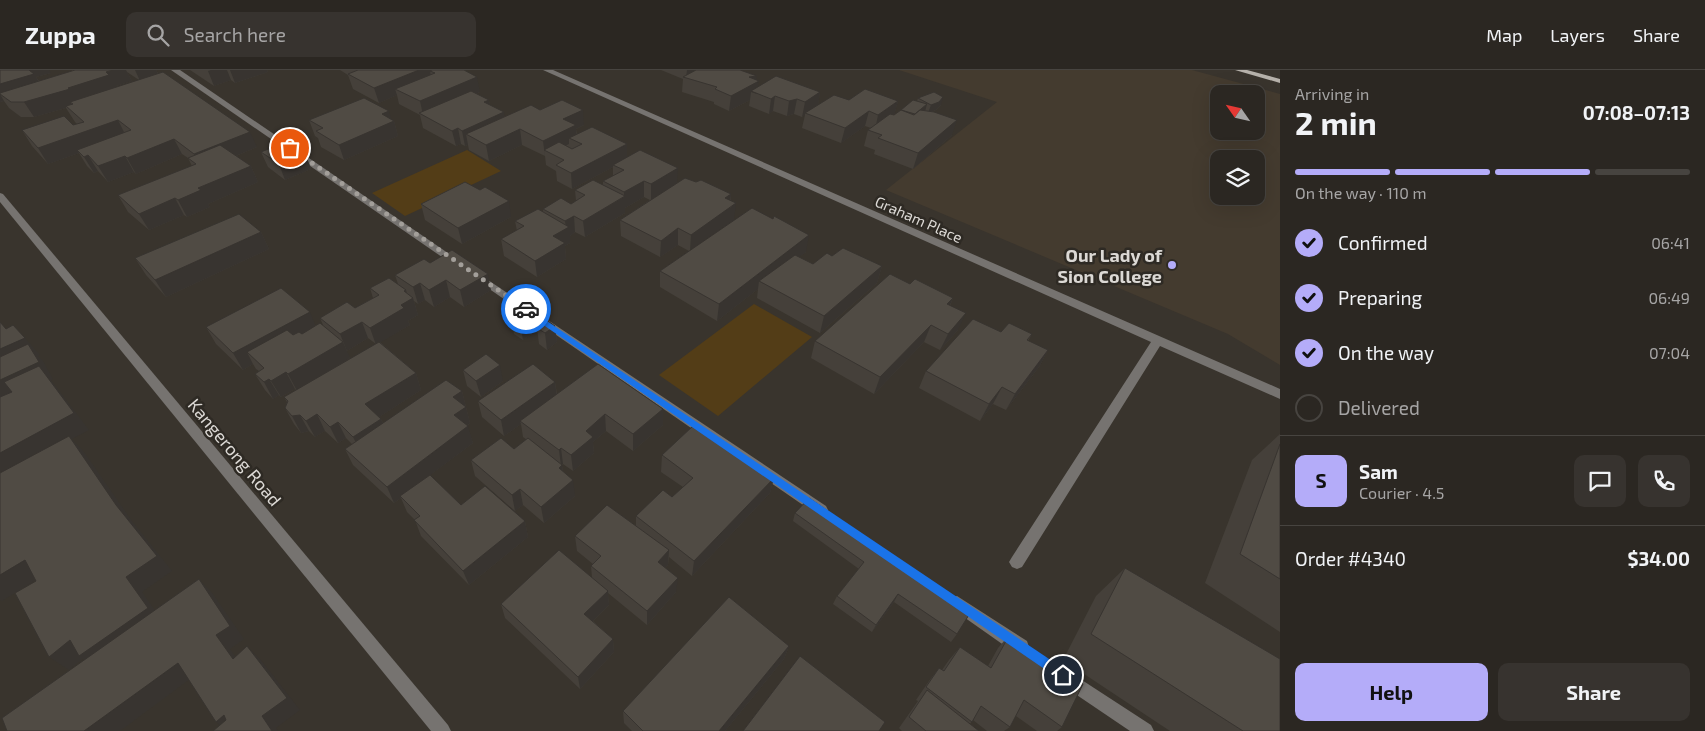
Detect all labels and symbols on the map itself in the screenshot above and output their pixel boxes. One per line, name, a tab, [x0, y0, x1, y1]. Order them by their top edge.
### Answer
north arrow	[1210, 85, 1265, 140]
pin	[269, 127, 311, 169]
street label: Graham Place	[872, 192, 966, 246]
place label: Our Lady of Sion College	[1057, 244, 1163, 287]
marker: Our Lady of Sion College	[1166, 259, 1178, 271]
courier	[501, 284, 551, 334]
street label: Kangerong Road	[184, 394, 286, 510]
pin	[1042, 654, 1084, 696]

